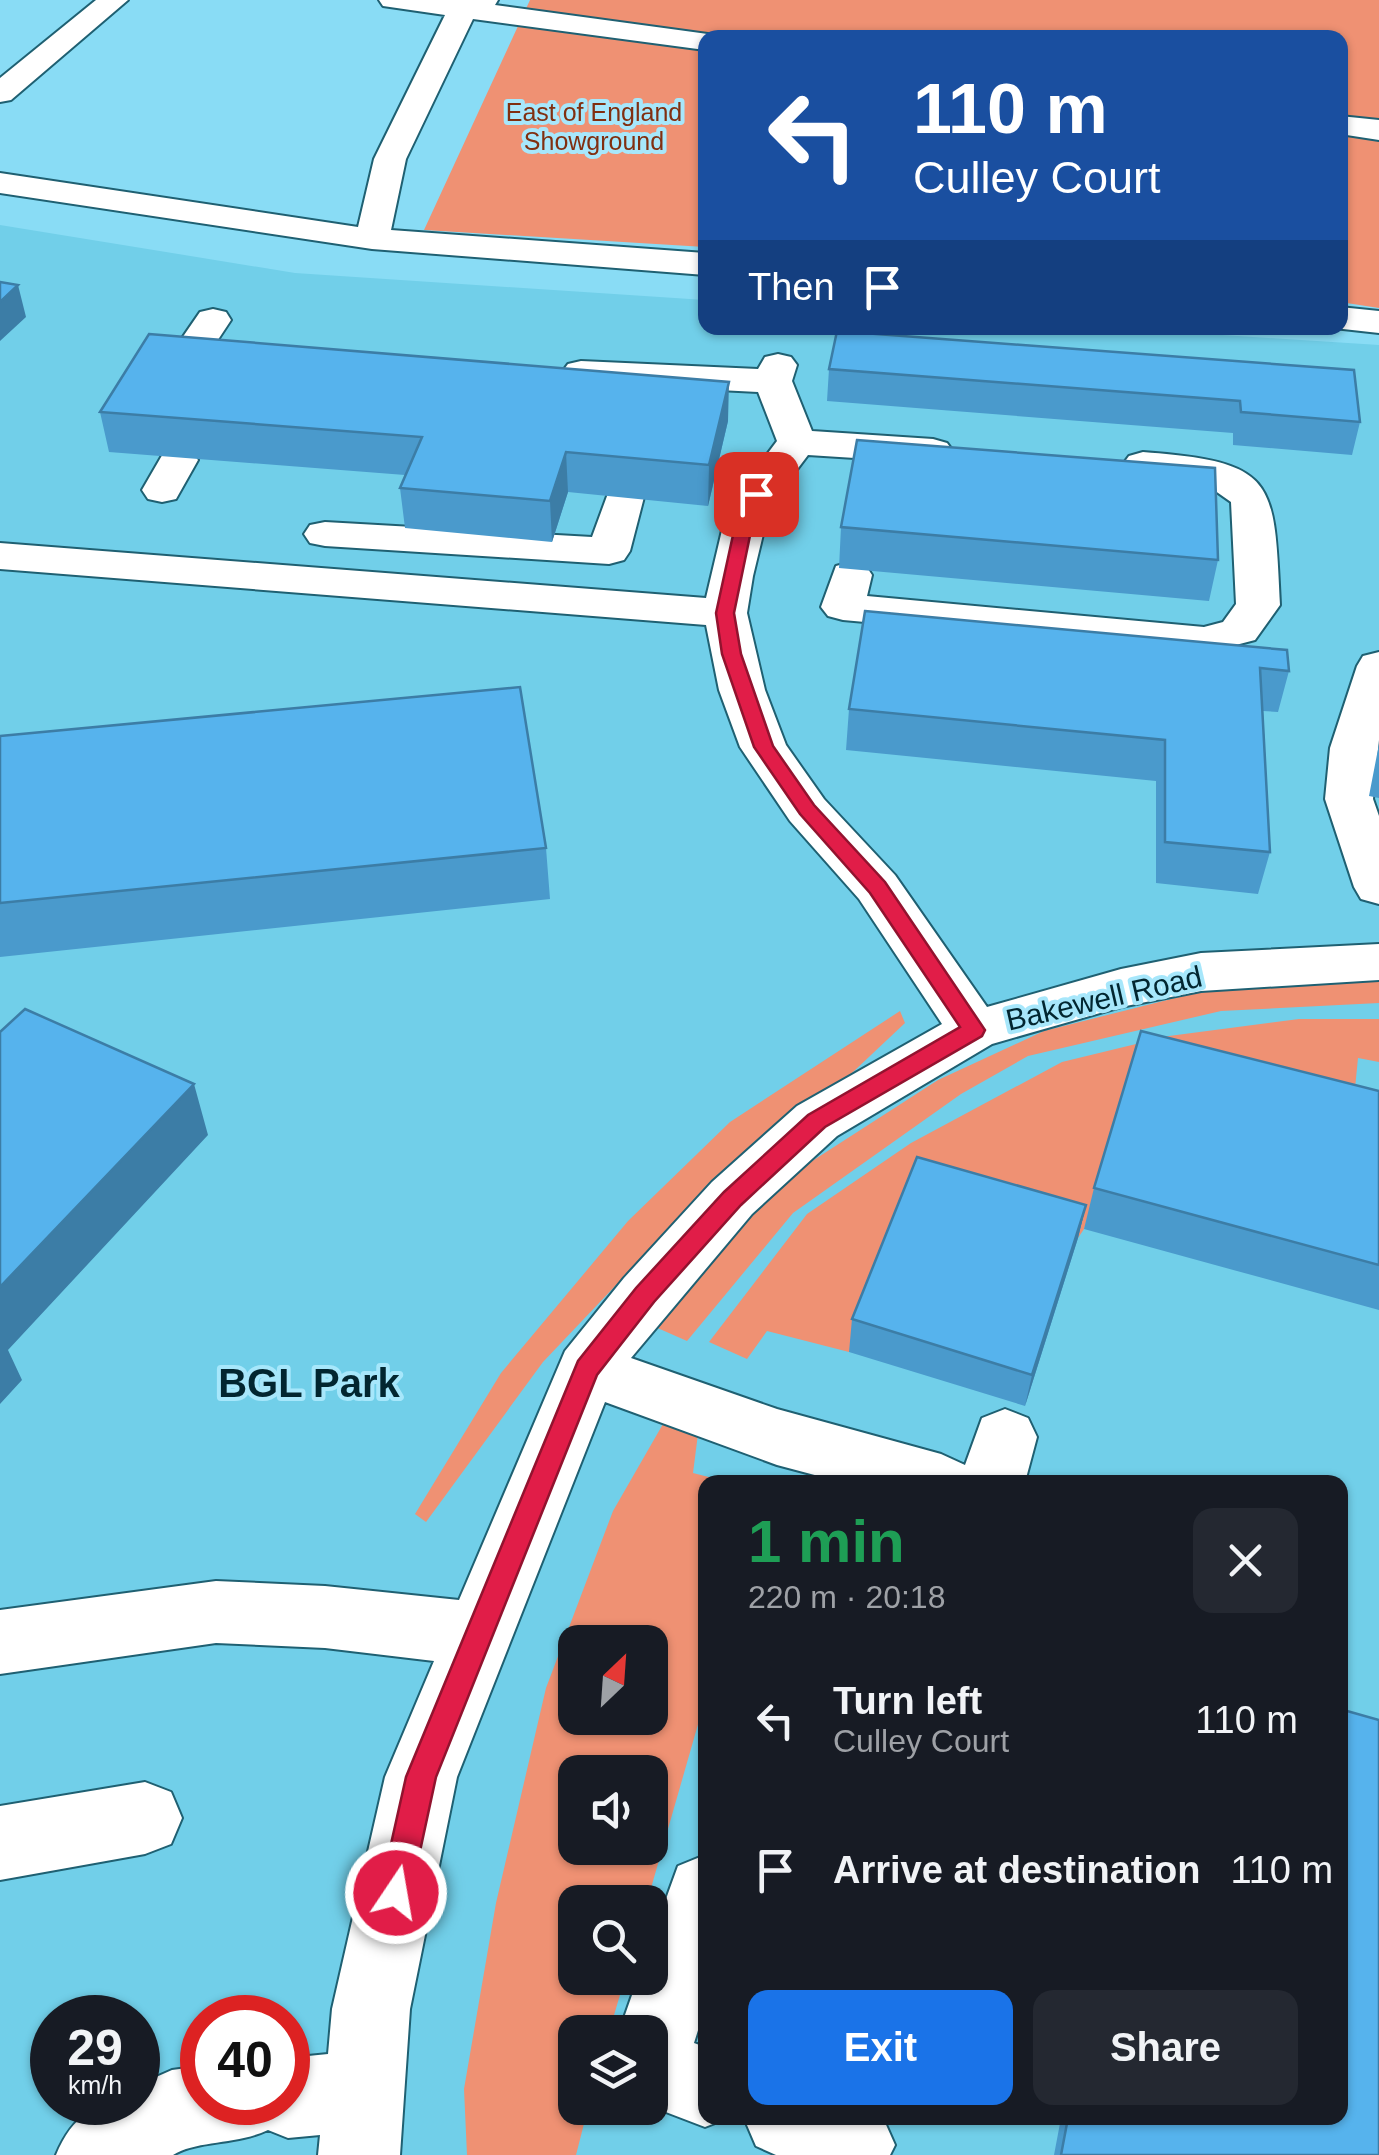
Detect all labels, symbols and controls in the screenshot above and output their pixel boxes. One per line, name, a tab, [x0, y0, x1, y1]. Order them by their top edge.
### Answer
icon: left	[748, 70, 878, 200]
text: 110 m	[913, 70, 1108, 148]
park label: East of England Showground	[506, 98, 682, 155]
text: Culley Court	[913, 152, 1161, 203]
icon: arrive	[855, 260, 910, 315]
text: Then	[748, 266, 835, 308]
pin	[714, 452, 799, 537]
icon: arrive	[729, 467, 784, 522]
street label: Bakewell Road	[1003, 959, 1205, 1037]
district label: BGL Park	[218, 1361, 401, 1405]
text: 1 min	[748, 1508, 905, 1575]
button: close	[1193, 1508, 1298, 1613]
text: 220 m · 20:18	[748, 1579, 945, 1615]
north arrow	[558, 1625, 668, 1735]
map controls	[558, 1625, 668, 2125]
text: Turn left	[833, 1680, 982, 1722]
icon: left	[748, 1693, 803, 1748]
text: 110 m	[1195, 1699, 1298, 1741]
text: Culley Court	[833, 1723, 1009, 1759]
button: sound	[558, 1755, 668, 1865]
position arrow	[344, 1841, 448, 1945]
icon: arrive	[748, 1843, 803, 1898]
text: Arrive at destination	[833, 1849, 1200, 1891]
text: 110 m	[1230, 1849, 1333, 1891]
button: search	[558, 1885, 668, 1995]
button: Exit	[748, 1990, 1013, 2105]
button: Share	[1033, 1990, 1298, 2105]
speed limit sign: 40	[180, 1995, 310, 2125]
button: layers	[558, 2015, 668, 2125]
text: 29	[67, 2020, 123, 2076]
text: km/h	[68, 2071, 122, 2099]

